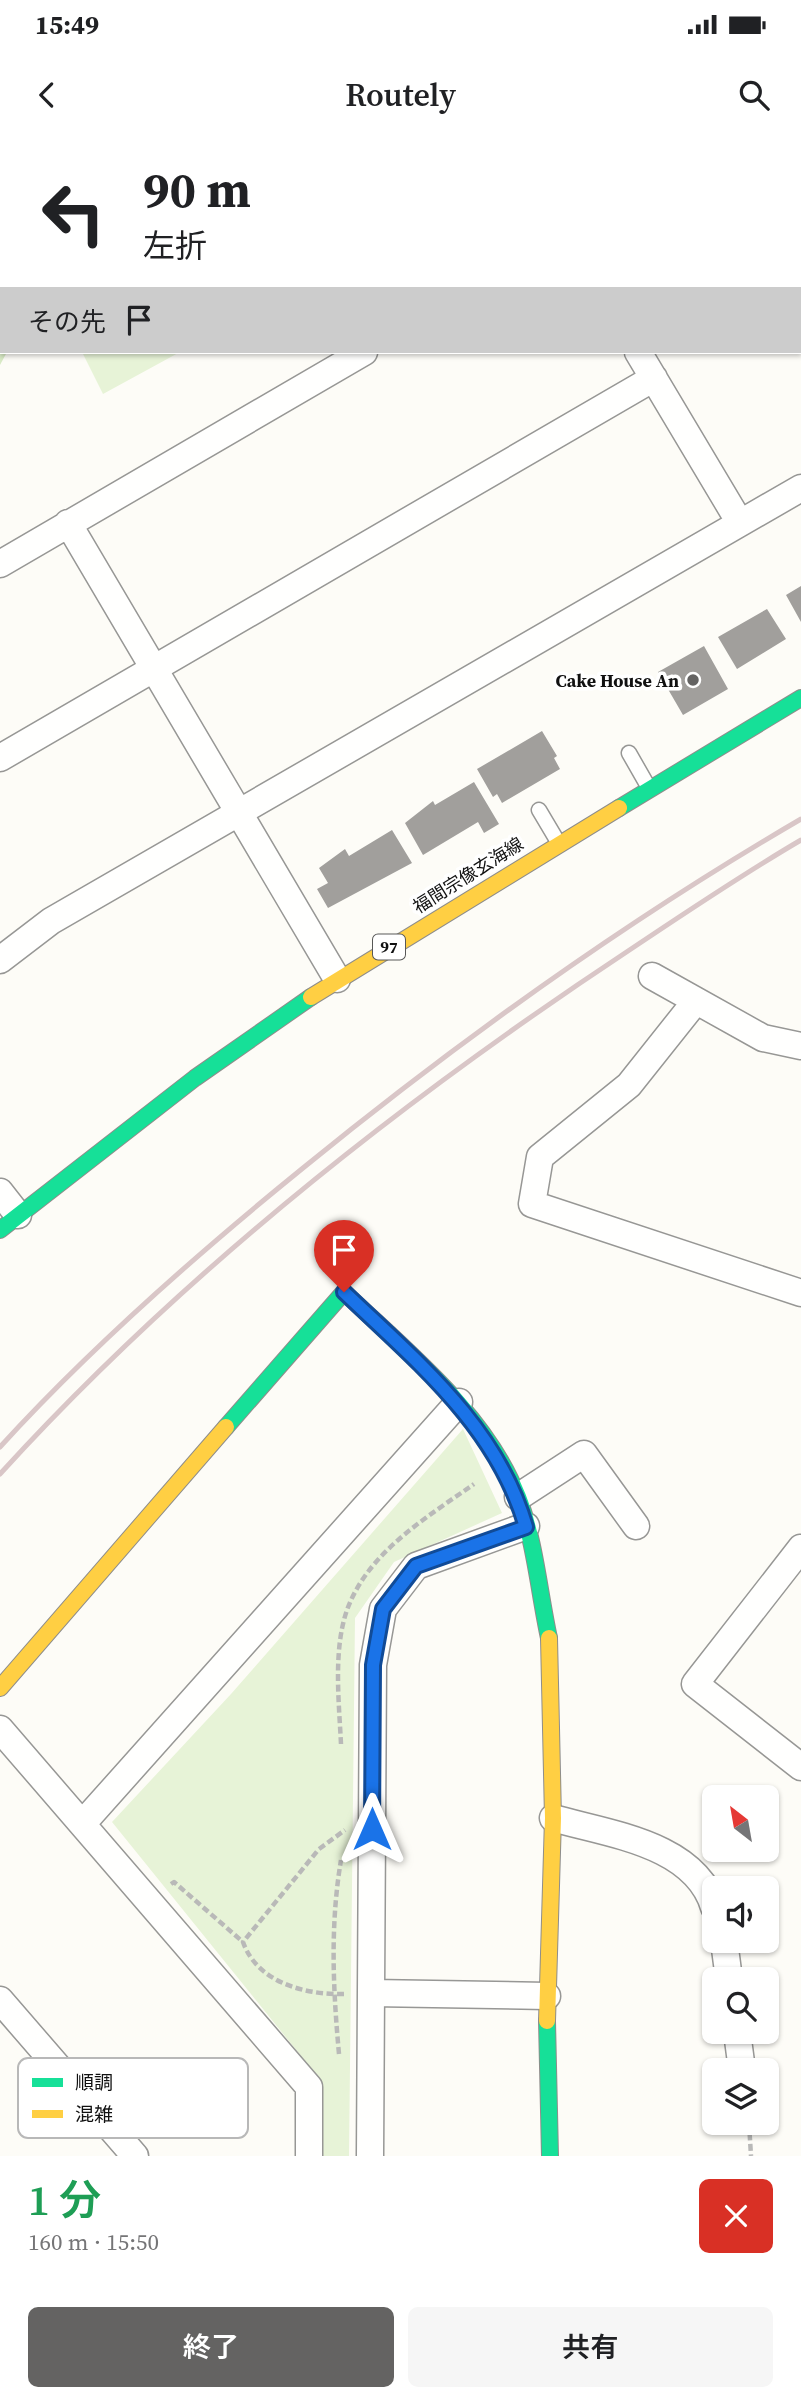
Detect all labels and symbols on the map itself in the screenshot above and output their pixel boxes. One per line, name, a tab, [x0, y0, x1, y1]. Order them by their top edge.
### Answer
place label: Cake House An	[556, 668, 679, 693]
marker: Cake House An	[685, 672, 701, 688]
street label: 福間宗像玄海線	[408, 831, 528, 919]
road number: 97	[373, 934, 405, 960]
pin	[314, 1220, 374, 1292]
north arrow	[702, 1785, 779, 1862]
position arrow	[335, 1792, 409, 1866]
legend	[18, 2058, 248, 2138]
text: 順調	[75, 2069, 113, 2095]
text: 混雑	[75, 2101, 113, 2127]

